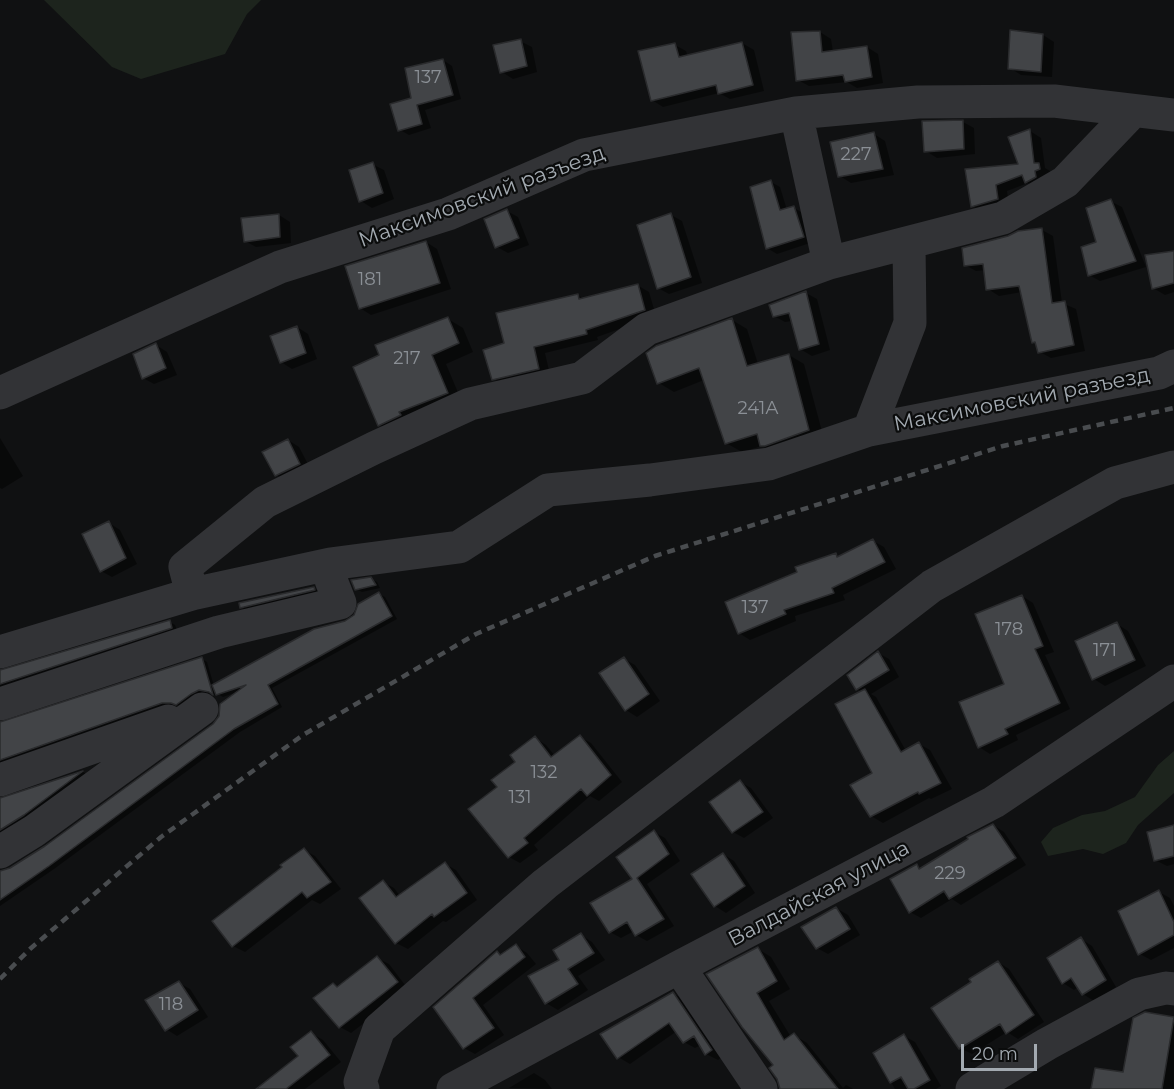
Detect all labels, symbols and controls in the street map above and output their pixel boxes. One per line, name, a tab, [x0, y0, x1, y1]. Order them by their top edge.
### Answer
house number: 137	[414, 67, 442, 89]
street label: Максимовский разъезд	[355, 141, 609, 253]
house number: 227	[840, 144, 872, 166]
house number: 181	[358, 269, 382, 291]
house number: 217	[393, 348, 421, 370]
street label: Максимовский разъезд	[892, 363, 1152, 437]
house number: 241А	[737, 398, 779, 420]
house number: 137	[741, 597, 769, 619]
house number: 178	[995, 619, 1023, 641]
house number: 171	[1093, 640, 1117, 662]
house number: 132	[531, 762, 557, 784]
house number: 131	[508, 787, 532, 809]
street label: Валдайская улица	[724, 836, 914, 952]
house number: 229	[934, 863, 966, 885]
house number: 118	[159, 994, 183, 1016]
scale bar	[964, 1032, 1040, 1070]
text: 20 m	[972, 1043, 1018, 1065]

